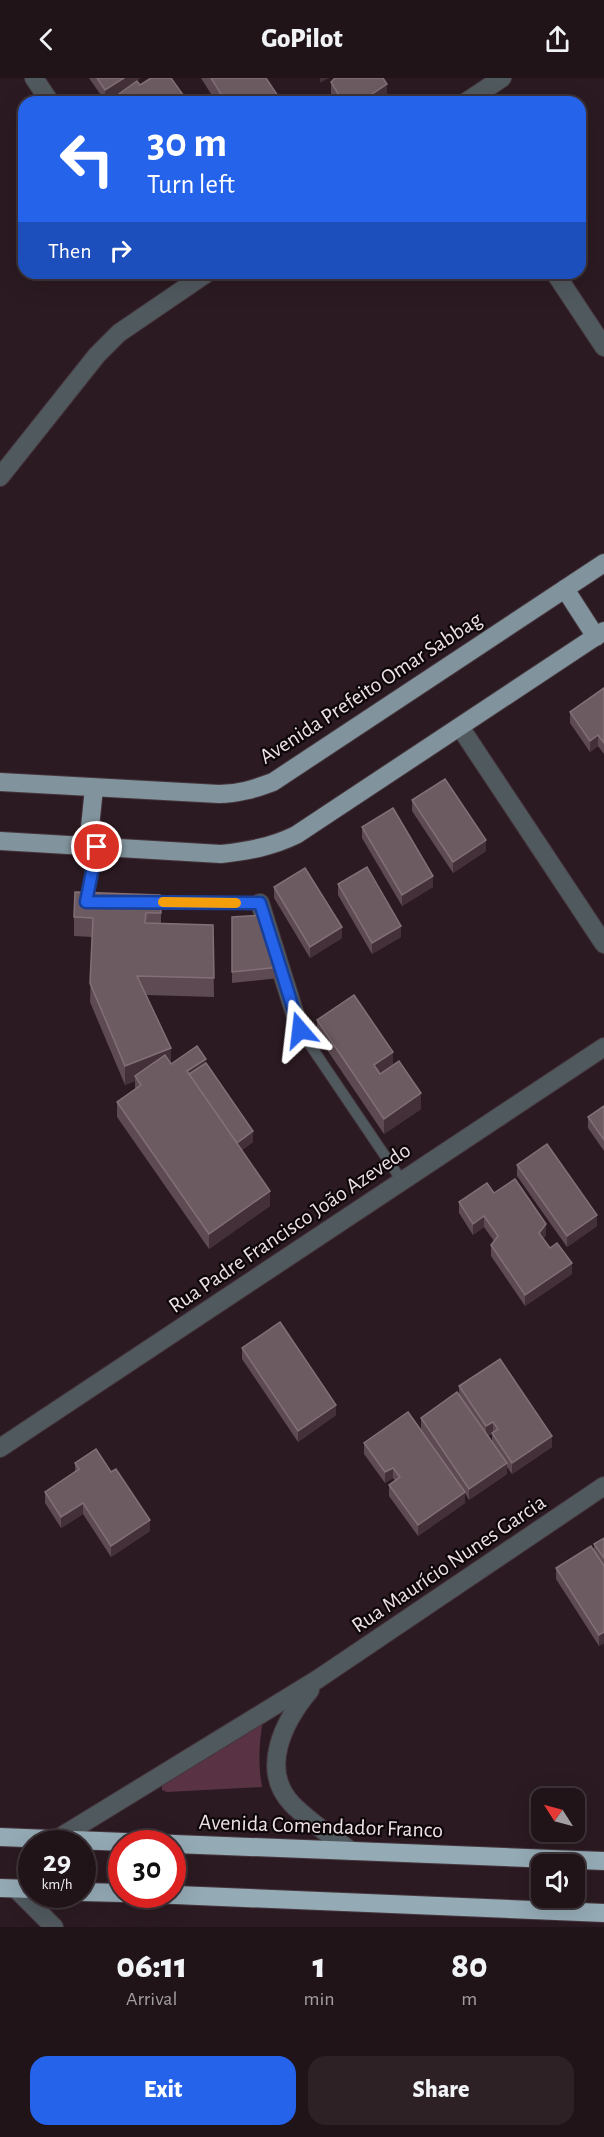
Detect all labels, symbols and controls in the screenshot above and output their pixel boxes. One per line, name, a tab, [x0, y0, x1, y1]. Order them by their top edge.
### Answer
icon: back	[30, 23, 63, 56]
icon: share	[541, 23, 574, 56]
text: GoPilot	[261, 25, 343, 52]
icon: left	[48, 120, 126, 198]
text: 30 m	[147, 122, 227, 164]
text: Turn left	[147, 171, 235, 198]
icon: right	[104, 234, 137, 267]
text: Then	[48, 240, 92, 262]
street label: Avenida Prefeito Omar Sabbag	[255, 608, 486, 768]
pin	[71, 821, 122, 872]
icon: arrive	[80, 830, 113, 863]
position arrow	[268, 998, 332, 1062]
street label: Rua Padre Francisco João Azevedo	[165, 1139, 414, 1317]
street label: Rua Maurício Nunes Garcia	[348, 1491, 550, 1637]
north arrow	[531, 1788, 585, 1842]
map controls	[531, 1788, 585, 1908]
street label: Avenida Comendador Franco	[198, 1811, 443, 1841]
speed limit sign: 30	[108, 1830, 186, 1908]
text: 29	[43, 1847, 71, 1877]
button: sound	[531, 1854, 585, 1908]
text: km/h	[42, 1877, 72, 1892]
text: 06:11	[116, 1948, 187, 1984]
text: 1	[312, 1948, 326, 1984]
text: 80	[451, 1948, 488, 1984]
text: Arrival	[126, 1989, 177, 2009]
text: min	[304, 1989, 335, 2009]
text: m	[461, 1989, 477, 2009]
button: Exit	[30, 2056, 296, 2125]
button: Share	[308, 2056, 574, 2125]

